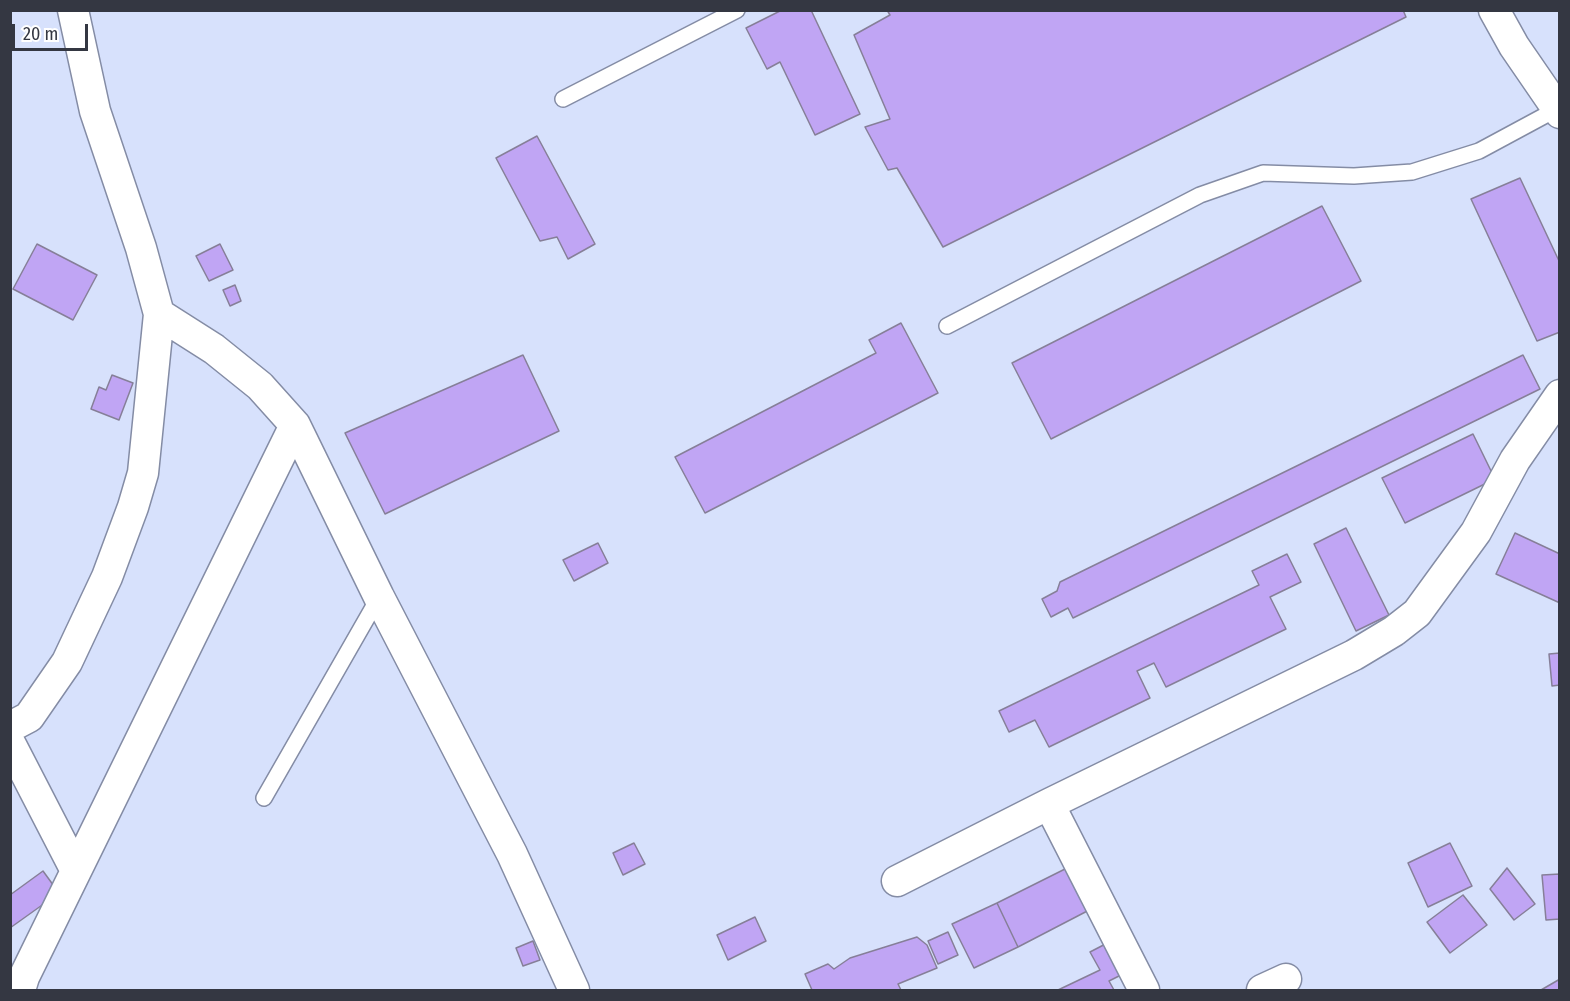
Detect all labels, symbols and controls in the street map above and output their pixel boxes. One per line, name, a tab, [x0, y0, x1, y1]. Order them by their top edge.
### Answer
scale bar	[15, 12, 92, 50]
text: 20 m	[23, 23, 58, 45]

